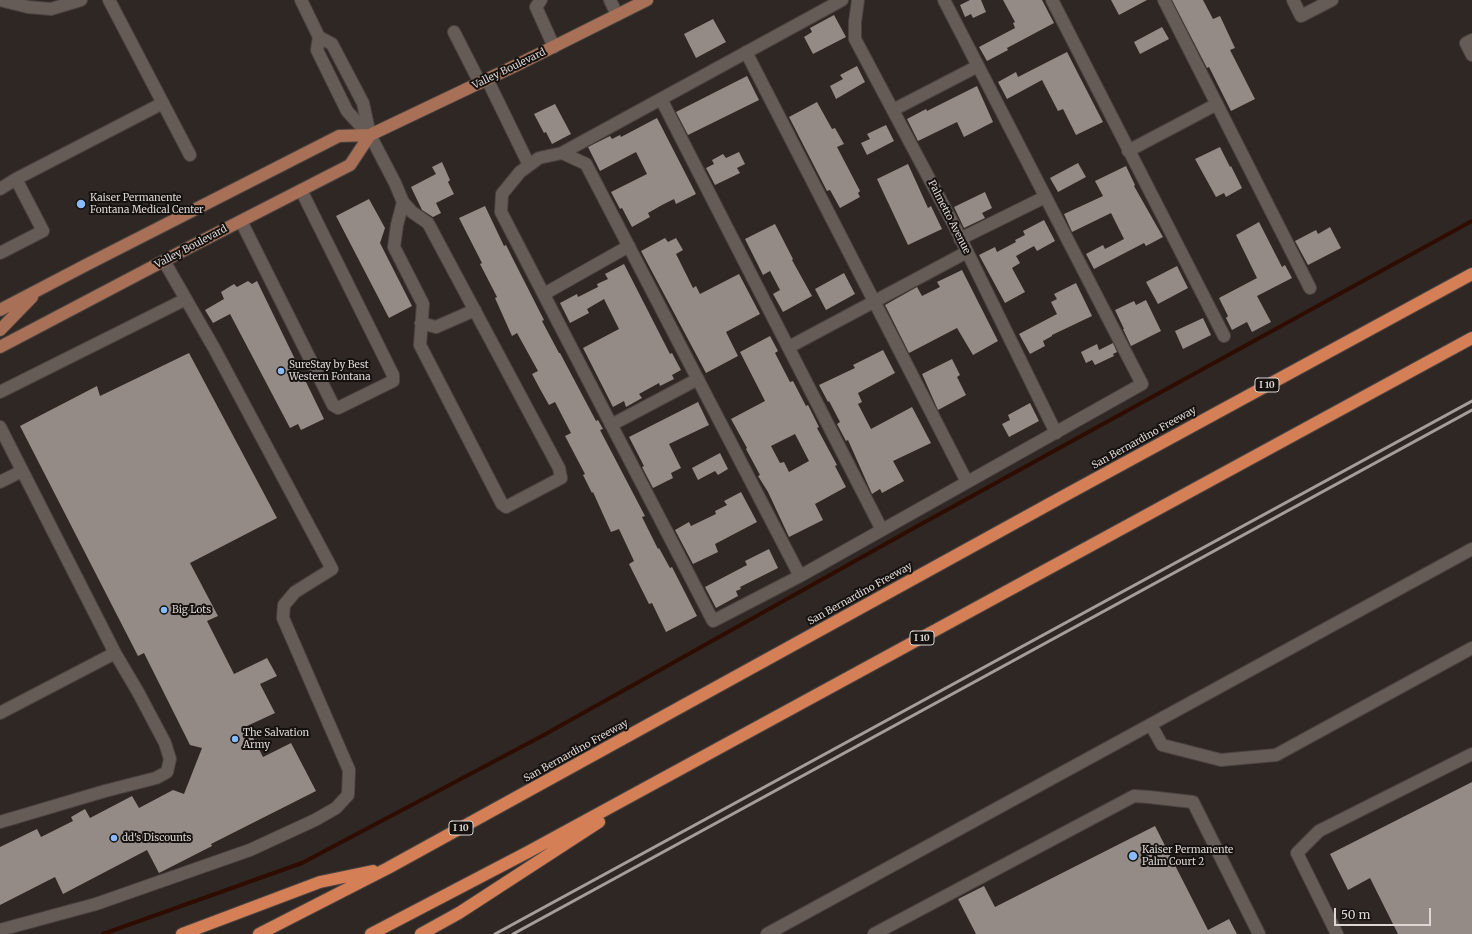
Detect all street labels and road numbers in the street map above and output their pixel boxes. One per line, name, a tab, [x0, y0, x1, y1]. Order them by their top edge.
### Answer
street label: Valley Boulevard	[471, 46, 547, 92]
street label: Palmetto Avenue	[925, 178, 973, 256]
street label: Valley Boulevard	[153, 223, 229, 271]
road number: I 10	[1255, 378, 1279, 392]
street label: San Bernardino Freeway	[1090, 404, 1198, 472]
street label: San Bernardino Freeway	[806, 560, 914, 628]
road number: I 10	[910, 631, 934, 645]
street label: San Bernardino Freeway	[522, 717, 630, 785]
road number: I 10	[449, 821, 473, 835]

